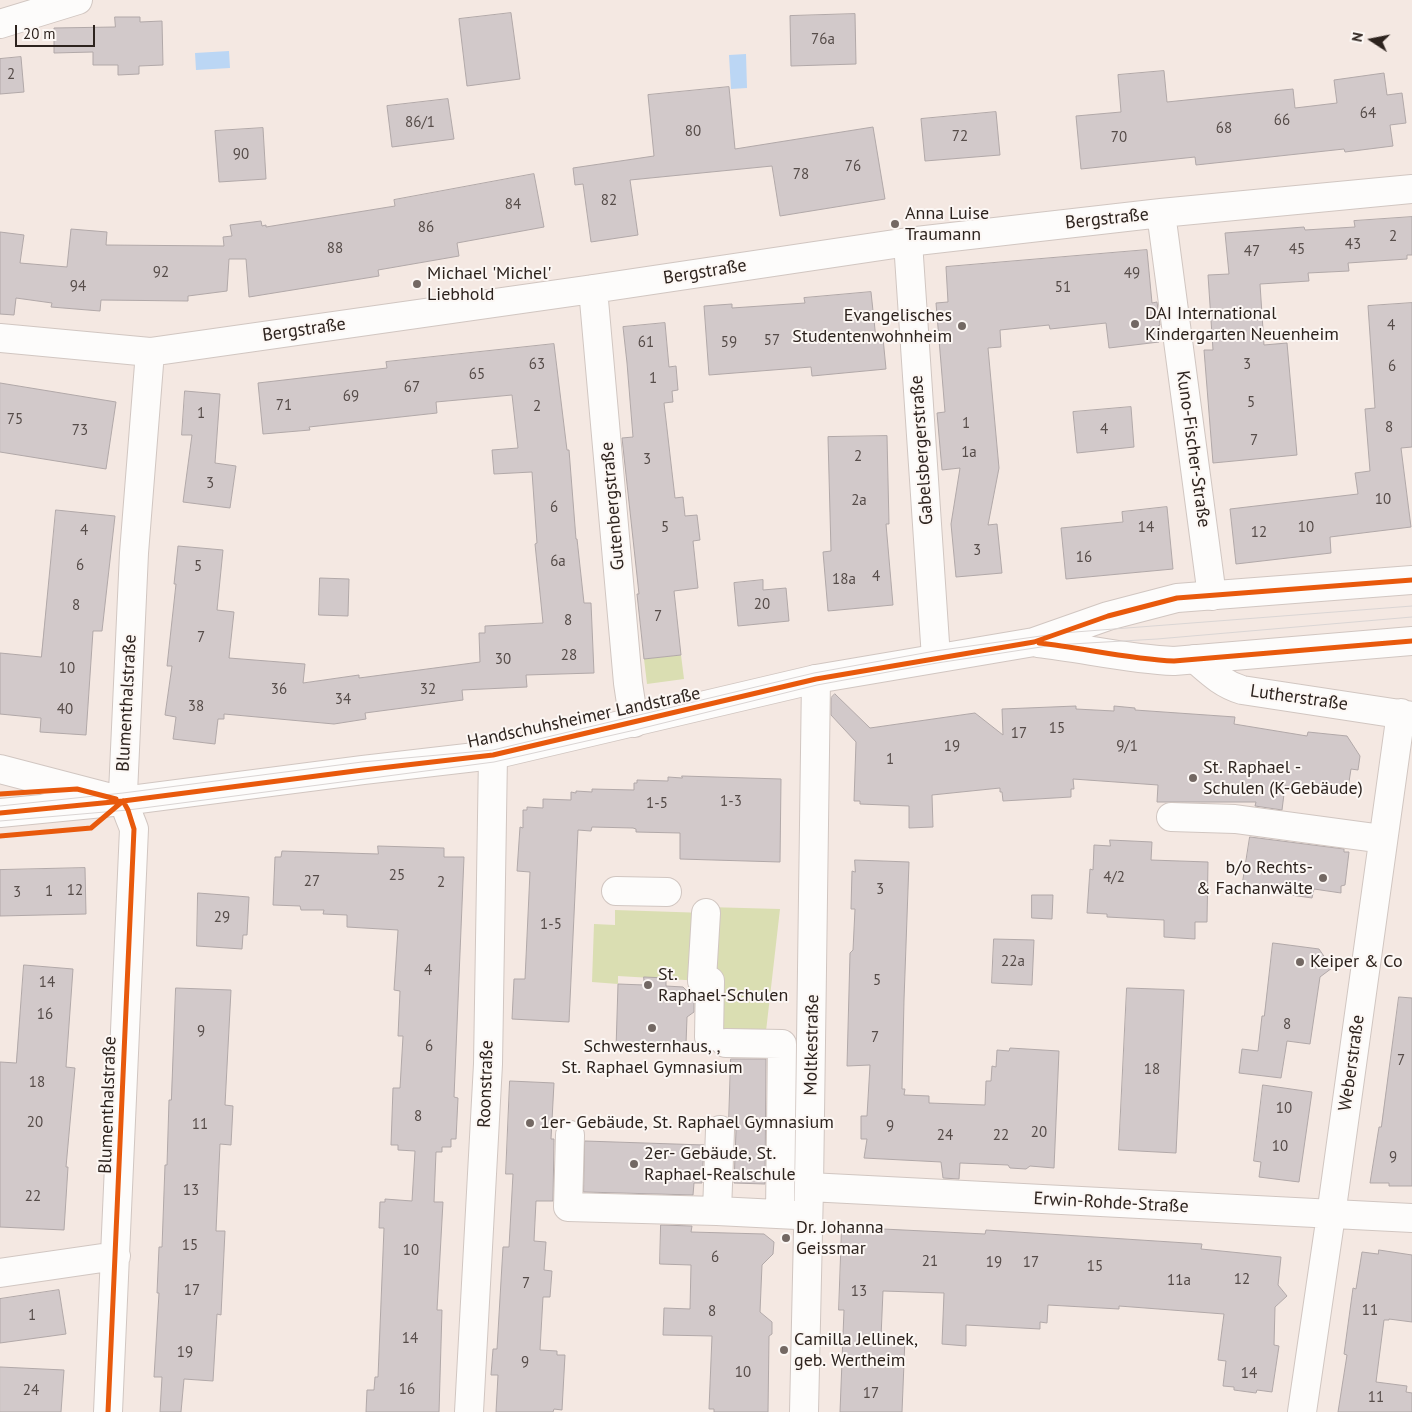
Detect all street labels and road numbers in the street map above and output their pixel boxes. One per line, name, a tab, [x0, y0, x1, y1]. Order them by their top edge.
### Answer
street label: Bergstraße	[1064, 204, 1150, 234]
street label: Bergstraße	[662, 255, 748, 289]
street label: Bergstraße	[261, 313, 347, 347]
street label: Kuno-Fischer-Straße	[1171, 369, 1215, 529]
street label: Gabelsbergerstraße	[906, 374, 938, 526]
street label: Gutenbergstraße	[597, 441, 629, 571]
street label: Blumenthalstraße	[113, 634, 141, 772]
street label: Lutherstraße	[1249, 680, 1349, 716]
street label: Handschuhsheimer Landstraße	[466, 683, 702, 753]
street label: Moltkestraße	[800, 994, 824, 1096]
street label: Weberstraße	[1335, 1014, 1369, 1112]
street label: Blumenthalstraße	[95, 1036, 121, 1174]
street label: Roonstraße	[474, 1040, 498, 1128]
street label: Erwin-Rohde-Straße	[1033, 1188, 1189, 1218]

